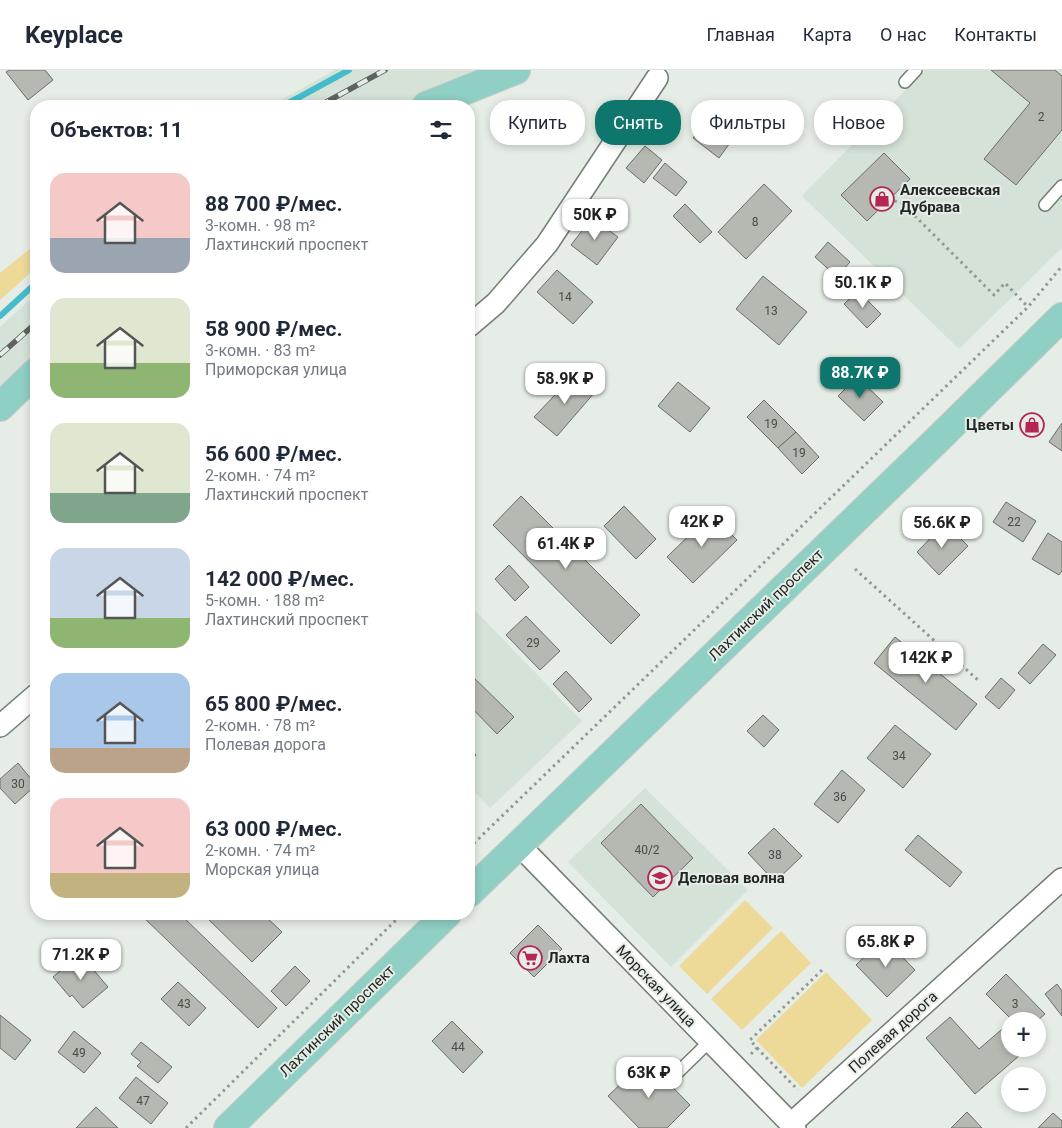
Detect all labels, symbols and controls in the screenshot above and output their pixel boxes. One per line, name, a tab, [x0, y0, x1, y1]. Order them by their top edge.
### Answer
text: Keyplace	[25, 21, 123, 49]
text: Главная	[706, 24, 775, 45]
text: Карта	[803, 24, 852, 45]
text: О нас	[880, 24, 926, 45]
text: Контакты	[954, 24, 1037, 45]
chip: Купить	[490, 100, 585, 145]
chip: Снять	[595, 100, 681, 145]
chip: Фильтры	[691, 100, 804, 145]
chip: Новое	[814, 100, 903, 145]
house number: 2	[1038, 110, 1045, 124]
icon: filters	[427, 116, 455, 144]
text: Объектов: 11	[50, 118, 183, 142]
place label: Алексеевская Дубрава	[900, 181, 1000, 216]
shop icon: Алексеевская Дубрава	[869, 186, 895, 212]
text: 88 700 ₽/мес.	[205, 192, 343, 216]
icon: home	[90, 193, 150, 253]
pin: 50K ₽	[560, 198, 630, 241]
text: 50K ₽	[573, 205, 617, 224]
house number: 8	[752, 215, 759, 229]
text: 3-комн. · 98 m²	[205, 216, 315, 235]
text: Лахтинский проспект	[205, 235, 368, 254]
pin: 50.1K ₽	[817, 266, 909, 309]
text: 50.1K ₽	[834, 273, 892, 292]
house number: 14	[558, 290, 572, 304]
house number: 13	[764, 304, 778, 318]
text: 58 900 ₽/мес.	[205, 317, 343, 341]
icon: home	[90, 318, 150, 378]
text: 3-комн. · 83 m²	[205, 341, 315, 360]
pin: 88.7K ₽	[814, 356, 906, 399]
text: Приморская улица	[205, 360, 347, 379]
pin: 58.9K ₽	[519, 362, 611, 405]
text: 88.7K ₽	[831, 363, 889, 382]
text: 58.9K ₽	[536, 369, 594, 388]
shop icon: Цветы	[1019, 412, 1045, 438]
place label: Цветы	[966, 416, 1014, 434]
house number: 19	[764, 417, 778, 431]
text: 56 600 ₽/мес.	[205, 442, 343, 466]
icon: home	[90, 443, 150, 503]
house number: 19	[792, 446, 806, 460]
text: 2-комн. · 74 m²	[205, 466, 315, 485]
text: Лахтинский проспект	[205, 485, 368, 504]
pin: 42K ₽	[667, 506, 737, 548]
pin: 56.6K ₽	[896, 506, 988, 549]
text: 42K ₽	[680, 512, 724, 531]
text: 56.6K ₽	[913, 513, 971, 532]
house number: 22	[1007, 515, 1021, 529]
pin: 61.4K ₽	[520, 528, 612, 570]
text: 61.4K ₽	[537, 534, 595, 553]
street label: Лахтинский проспект	[705, 545, 827, 665]
text: 142 000 ₽/мес.	[205, 567, 355, 591]
icon: home	[90, 568, 150, 628]
text: 5-комн. · 188 m²	[205, 591, 324, 610]
text: Лахтинский проспект	[205, 610, 368, 629]
house number: 29	[526, 636, 540, 650]
pin: 142K ₽	[885, 642, 967, 684]
text: 142K ₽	[900, 648, 952, 667]
text: 65 800 ₽/мес.	[205, 692, 343, 716]
icon: home	[90, 693, 150, 753]
text: 2-комн. · 78 m²	[205, 716, 315, 735]
text: Полевая дорога	[205, 735, 326, 754]
house number: 34	[892, 749, 906, 763]
house number: 30	[11, 777, 25, 791]
house number: 36	[833, 790, 847, 804]
text: 63 000 ₽/мес.	[205, 817, 343, 841]
icon: home	[90, 818, 150, 878]
text: 2-комн. · 74 m²	[205, 841, 315, 860]
house number: 40/2	[634, 843, 660, 857]
house number: 38	[768, 848, 782, 862]
text: Морская улица	[205, 860, 319, 879]
school or university icon: Деловая волна	[647, 865, 673, 891]
place label: Деловая волна	[678, 869, 785, 887]
pin: 65.8K ₽	[840, 926, 932, 968]
text: 65.8K ₽	[857, 932, 915, 951]
pin: 71.2K ₽	[35, 938, 127, 981]
street label: Морская улица	[612, 941, 700, 1031]
text: 71.2K ₽	[52, 945, 110, 964]
supermarket icon: Лахта	[517, 945, 543, 971]
place label: Лахта	[548, 949, 590, 967]
street label: Лахтинский проспект	[276, 961, 398, 1081]
street label: Полевая дорога	[845, 987, 941, 1077]
house number: 43	[177, 997, 191, 1011]
house number: 3	[1012, 997, 1018, 1011]
map controls	[1001, 1012, 1046, 1112]
button: +	[1001, 1012, 1046, 1057]
house number: 44	[451, 1040, 465, 1054]
house number: 49	[72, 1046, 86, 1060]
pin: 63K ₽	[614, 1056, 684, 1099]
text: 63K ₽	[627, 1063, 671, 1082]
button: −	[1001, 1067, 1046, 1112]
house number: 47	[136, 1094, 150, 1108]

